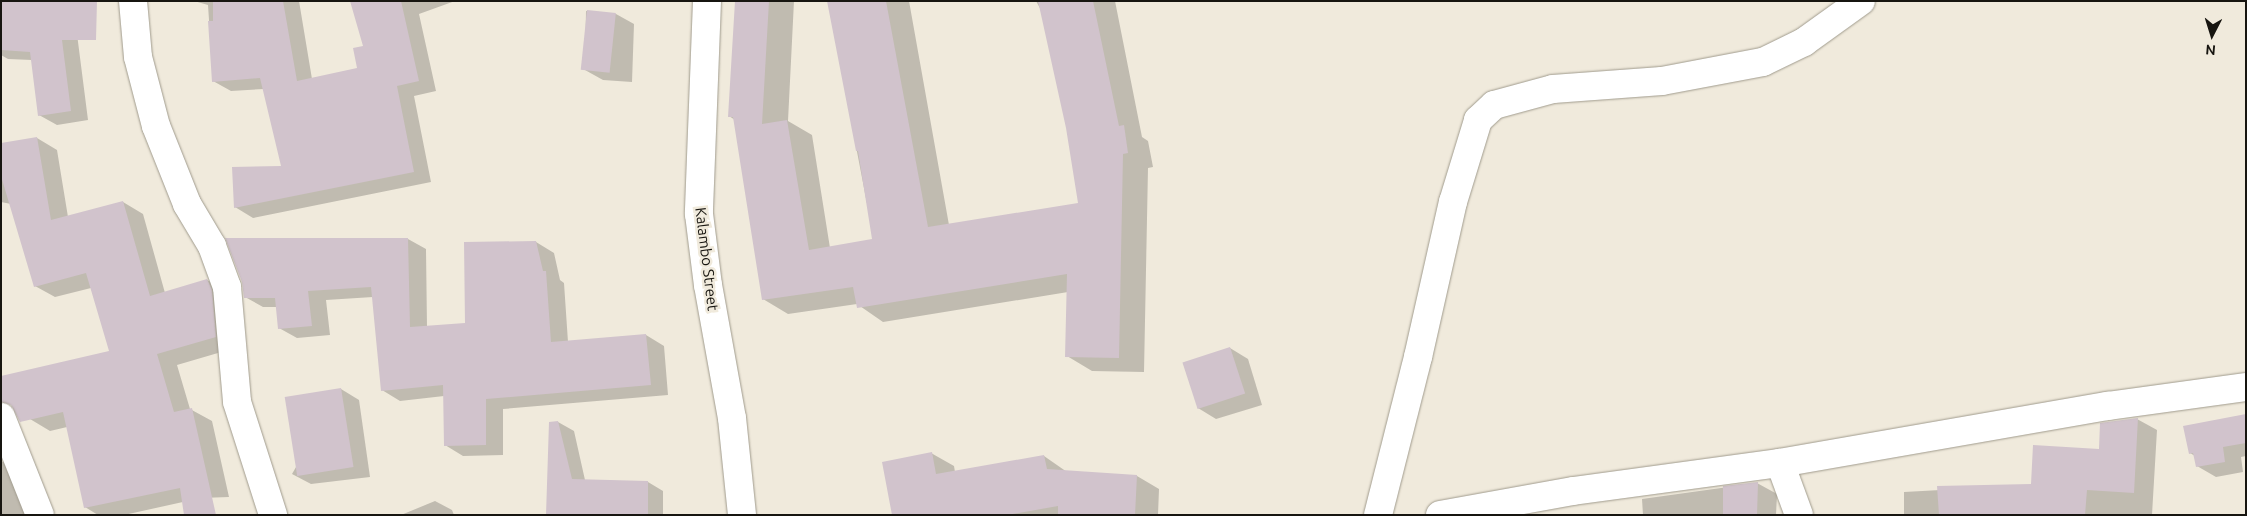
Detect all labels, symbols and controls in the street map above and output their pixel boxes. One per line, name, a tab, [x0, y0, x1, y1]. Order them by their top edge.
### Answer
north arrow	[2187, 10, 2237, 60]
text: N	[2205, 42, 2217, 58]
street label: Kalambo Street	[692, 206, 722, 312]

